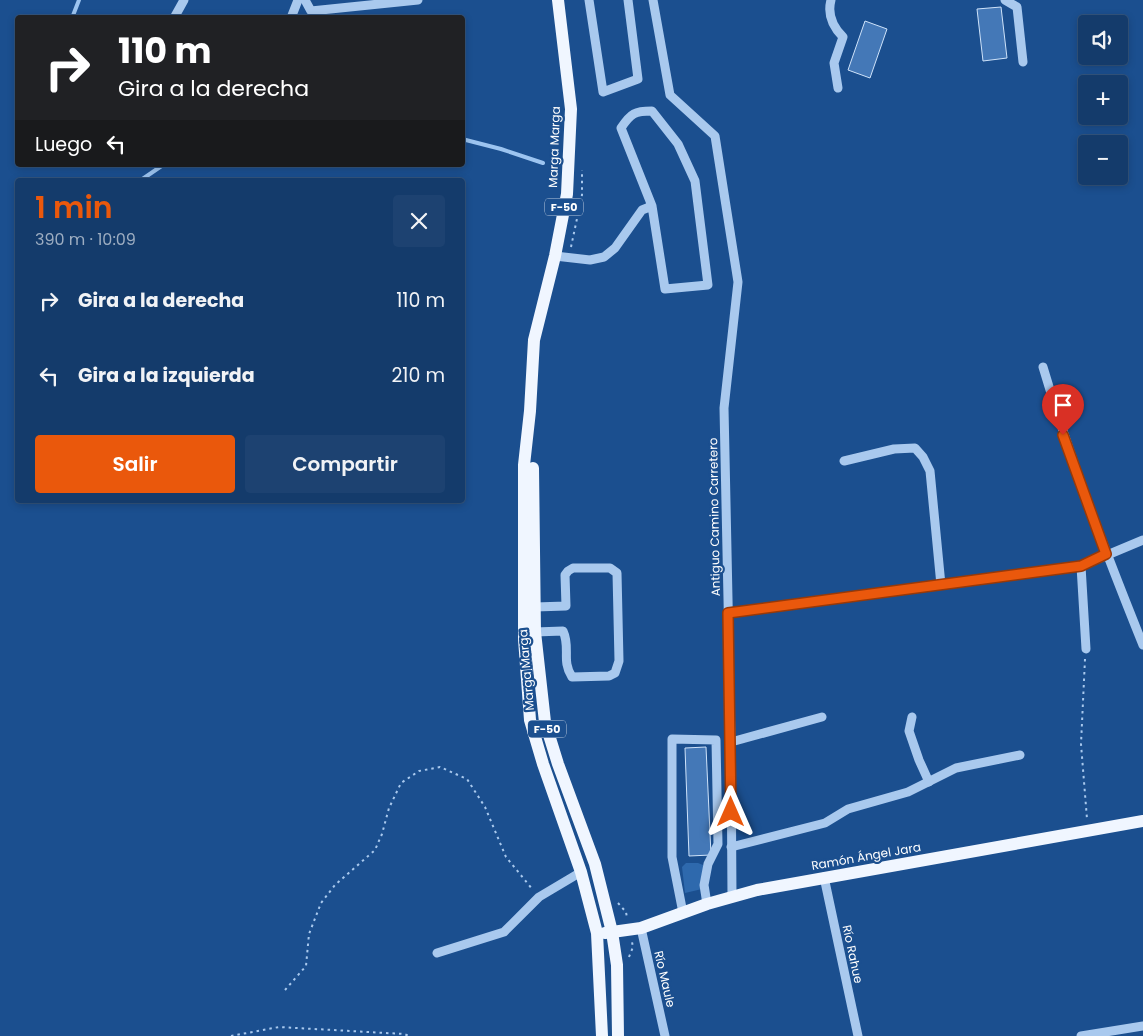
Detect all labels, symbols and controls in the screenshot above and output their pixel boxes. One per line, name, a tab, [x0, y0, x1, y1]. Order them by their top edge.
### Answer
map controls	[1078, 15, 1128, 185]
button: sound	[1078, 15, 1128, 65]
text: 110 m	[118, 26, 212, 75]
icon: right	[35, 35, 100, 100]
text: Gira a la derecha	[118, 73, 309, 104]
button: +	[1078, 75, 1128, 125]
street label: Marga Marga	[544, 106, 564, 188]
icon: left	[102, 130, 130, 158]
text: Luego	[35, 131, 92, 158]
button: −	[1078, 135, 1128, 185]
text: 1 min	[35, 186, 113, 229]
button: close	[393, 195, 445, 247]
road number: F-50	[545, 198, 583, 216]
text: 390 m · 10:09	[35, 228, 136, 251]
icon: right	[35, 287, 63, 315]
text: Gira a la derecha	[78, 287, 244, 314]
text: 110 m	[396, 287, 445, 314]
icon: left	[35, 362, 63, 390]
text: Gira a la izquierda	[78, 362, 255, 389]
text: 210 m	[391, 362, 445, 389]
pin	[1042, 384, 1084, 435]
icon: arrive	[1049, 391, 1077, 419]
button: Salir	[35, 435, 235, 493]
button: Compartir	[245, 435, 445, 493]
street label: Antiguo Camino Carretero	[704, 437, 724, 597]
street label: Marga Marga	[514, 629, 538, 711]
road number: F-50	[528, 721, 566, 738]
position arrow	[704, 785, 756, 837]
street label: Ramón Ángel Jara	[810, 838, 922, 874]
street label: Río Rahue	[839, 923, 867, 985]
street label: Río Maule	[650, 949, 680, 1009]

